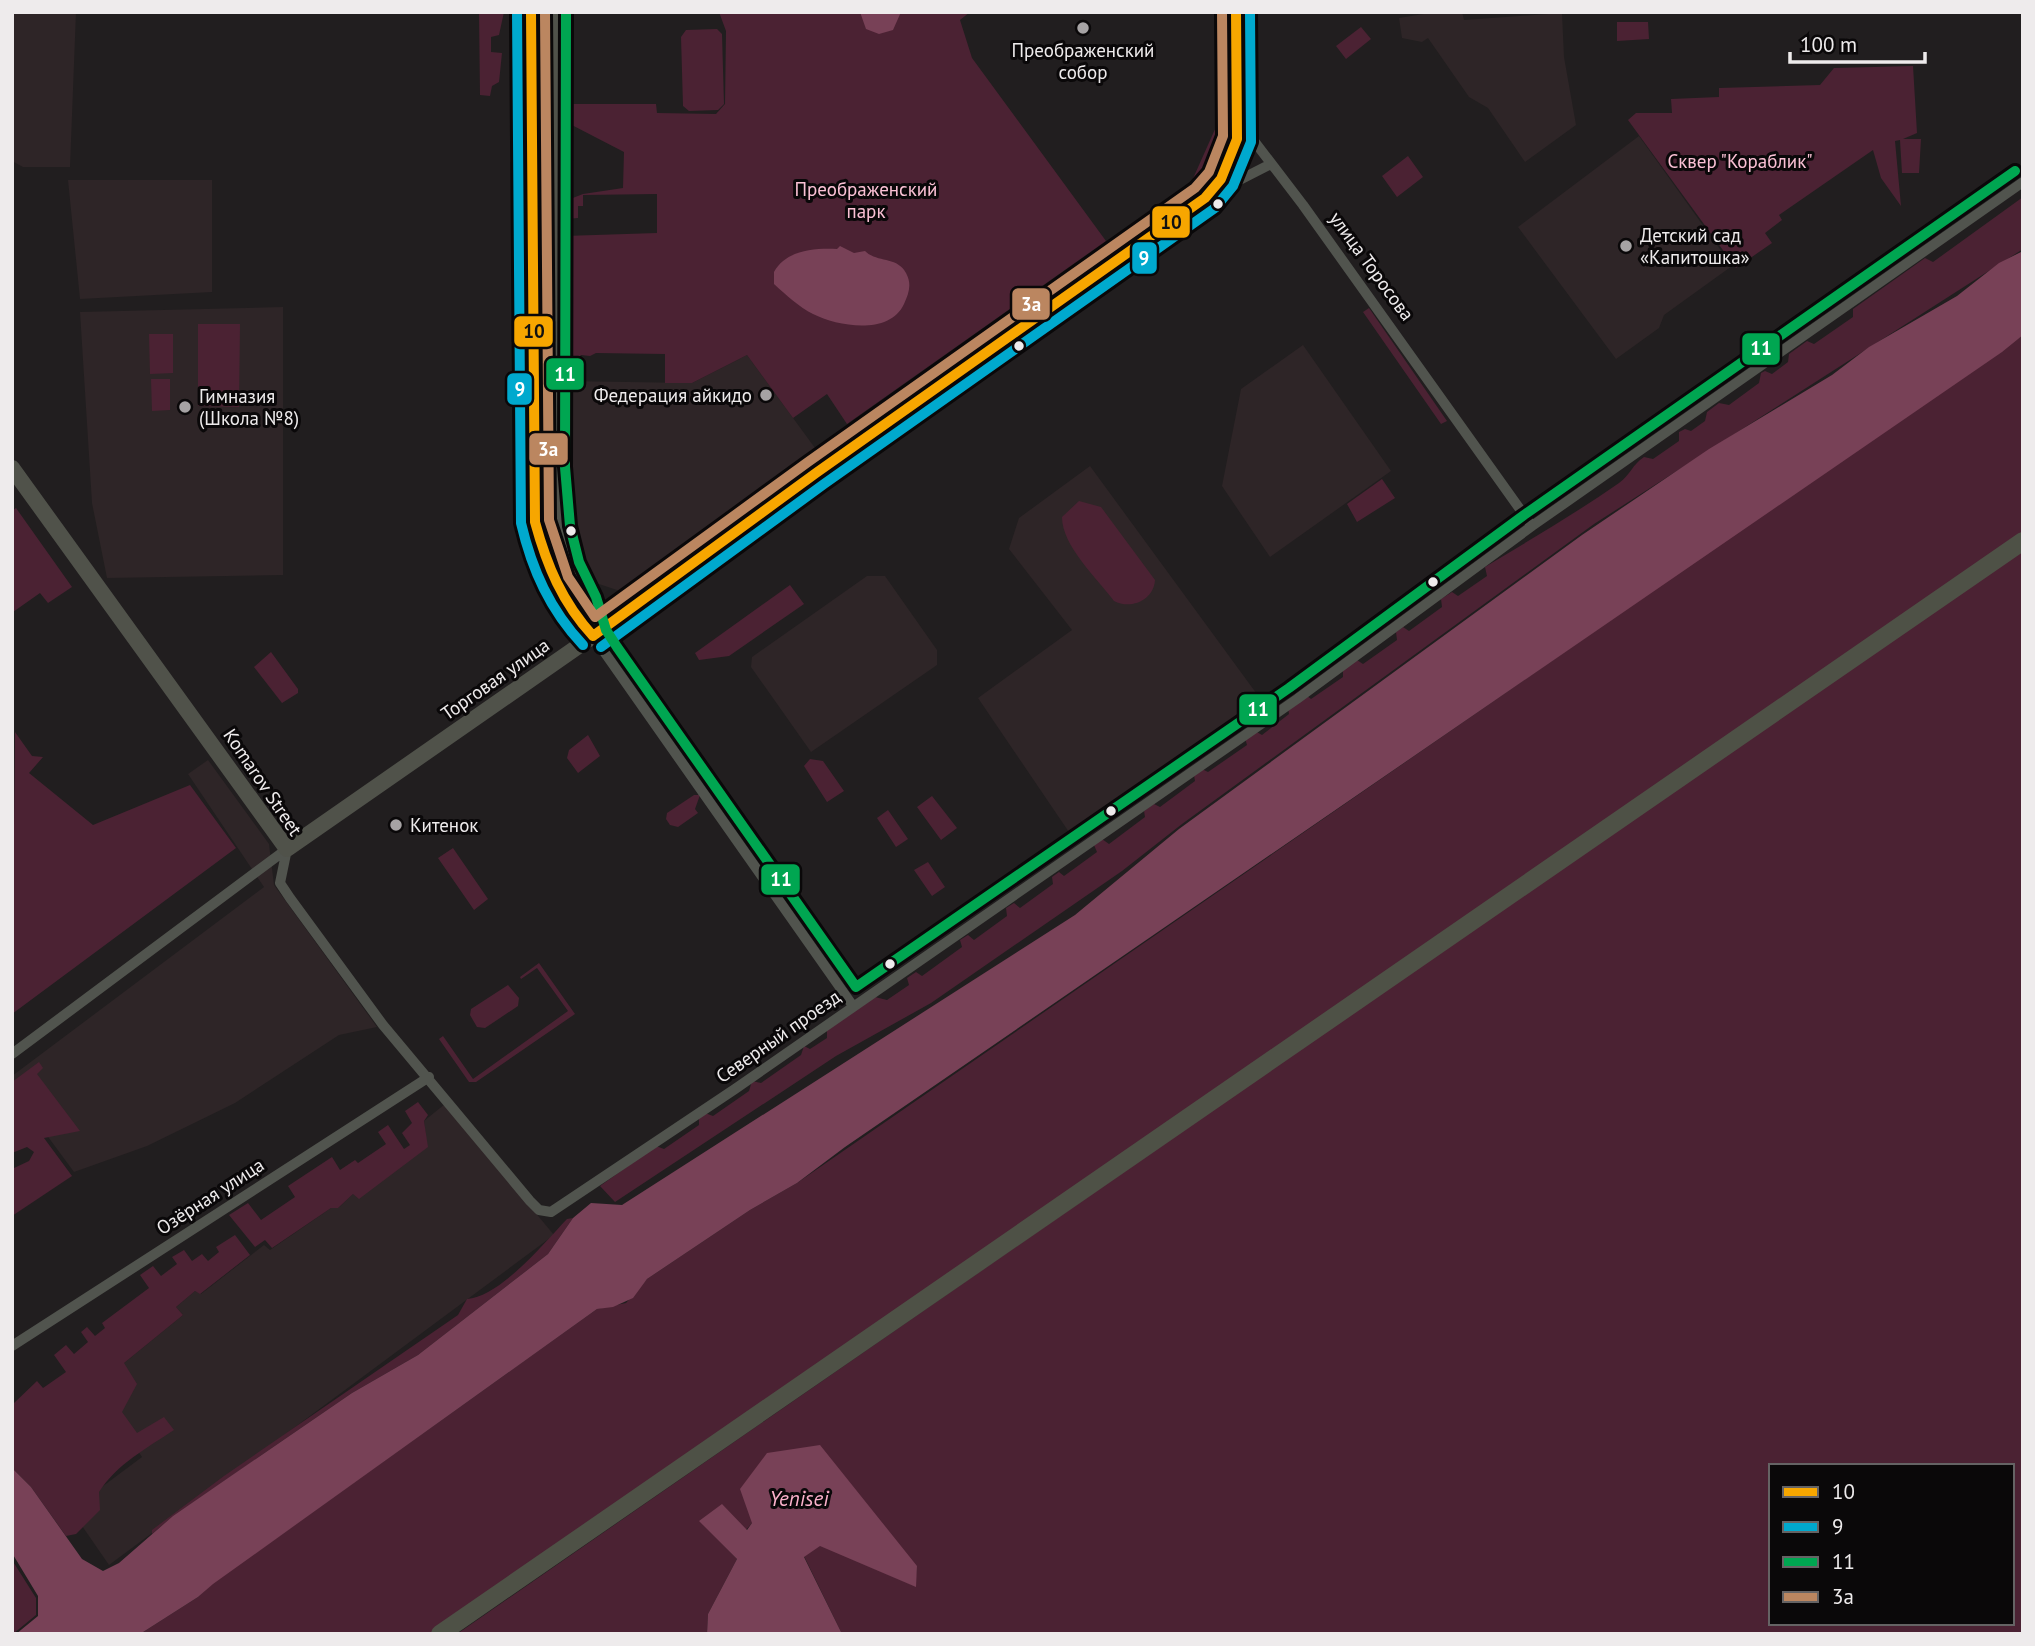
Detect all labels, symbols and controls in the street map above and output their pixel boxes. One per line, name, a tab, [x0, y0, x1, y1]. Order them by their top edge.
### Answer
marker: Преображенский собор	[1075, 20, 1091, 36]
scale bar	[1790, 21, 1925, 65]
text: 100 m	[1800, 31, 1857, 58]
place label: Преображенский собор	[1011, 38, 1155, 84]
park label: Сквер "Кораблик"	[1667, 149, 1813, 173]
park label: Преображенский парк	[794, 177, 938, 223]
unlabelled marker	[1211, 197, 1225, 211]
line badge: 10	[1151, 205, 1191, 239]
street label: улица Торосова	[1324, 207, 1420, 325]
text: 10	[1160, 210, 1182, 234]
place label: Детский сад «Капитошка»	[1640, 223, 1750, 269]
marker: Детский сад «Капитошка»	[1618, 238, 1634, 254]
line badge: 9	[1131, 241, 1158, 275]
text: 9	[1139, 246, 1149, 270]
line badge: 3а	[1011, 287, 1051, 321]
text: 3а	[1021, 292, 1041, 316]
line badge: 10	[513, 315, 554, 348]
text: 10	[523, 319, 545, 343]
line badge: 11	[1741, 332, 1781, 366]
text: 11	[1750, 336, 1772, 360]
unlabelled marker	[1012, 339, 1026, 353]
line badge: 11	[545, 357, 585, 391]
text: 11	[554, 362, 576, 386]
line badge: 9	[506, 372, 533, 406]
text: 9	[515, 377, 525, 401]
place label: Федерация айкидо	[594, 383, 752, 407]
place label: Гимназия (Школа №8)	[199, 384, 299, 430]
marker: Федерация айкидо	[758, 387, 774, 403]
marker: Гимназия (Школа №8)	[177, 399, 193, 415]
line badge: 3а	[528, 432, 569, 466]
text: 3а	[538, 437, 558, 461]
unlabelled marker	[564, 524, 578, 538]
unlabelled marker	[1426, 575, 1440, 589]
street label: Торговая улица	[436, 633, 554, 725]
line badge: 11	[1238, 693, 1278, 726]
text: 11	[1247, 697, 1269, 721]
street label: Komarov Street	[218, 724, 308, 841]
unlabelled marker	[1104, 804, 1118, 818]
place label: Китенок	[410, 813, 478, 837]
marker: Китенок	[388, 817, 404, 833]
line badge: 11	[760, 863, 801, 896]
text: 11	[770, 867, 792, 891]
unlabelled marker	[883, 957, 897, 971]
street label: Северный проезд	[711, 984, 845, 1088]
street label: Озёрная улица	[152, 1152, 268, 1240]
legend	[1769, 1464, 2014, 1625]
text: 10	[1832, 1478, 1855, 1505]
water label: Yenisei	[769, 1485, 829, 1512]
text: 9	[1832, 1513, 1843, 1540]
text: 11	[1832, 1548, 1855, 1575]
text: 3а	[1832, 1583, 1854, 1610]

